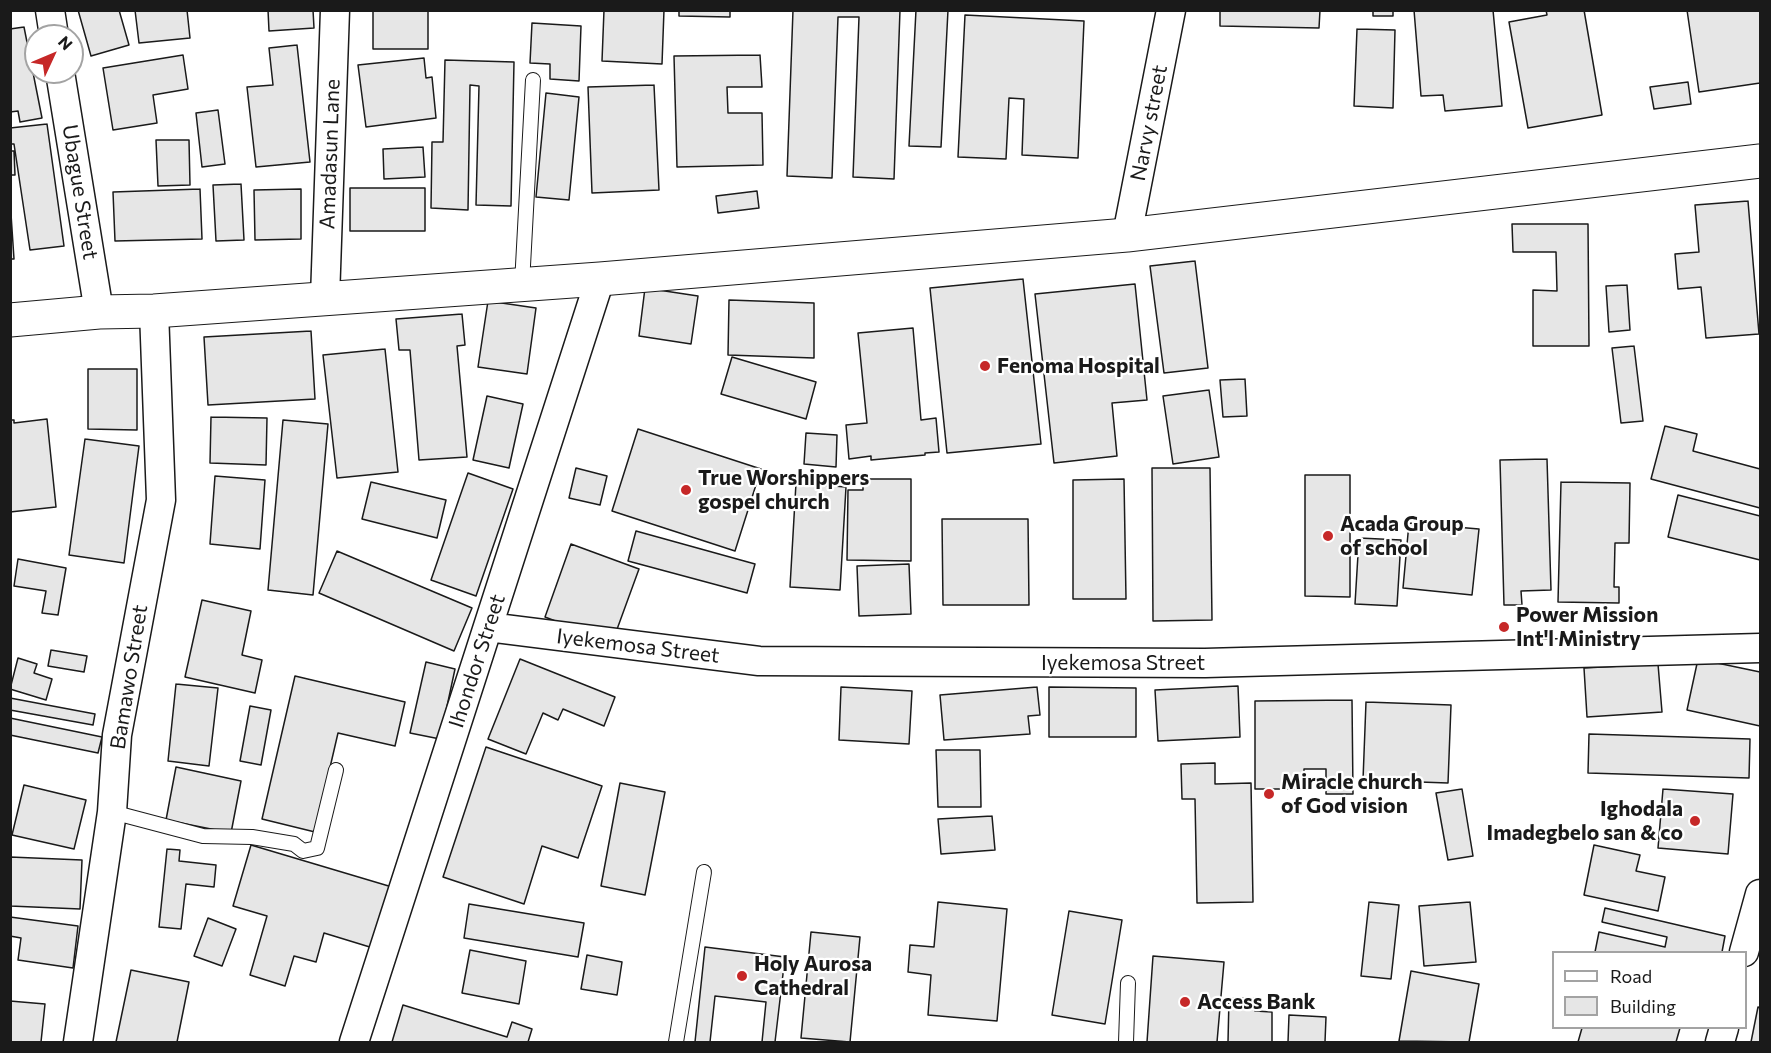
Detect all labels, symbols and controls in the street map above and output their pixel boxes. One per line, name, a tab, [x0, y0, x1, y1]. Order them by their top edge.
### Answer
north arrow	[24, 24, 84, 84]
text: N	[55, 32, 77, 53]
street label: Narvy street	[1125, 63, 1173, 183]
street label: Amadasun Lane	[315, 78, 345, 230]
street label: Ubague Street	[57, 123, 103, 261]
place label: Fenoma Hospital	[997, 353, 1160, 379]
marker: Fenoma Hospital	[978, 359, 992, 373]
place label: True Worshippers gospel church	[698, 465, 869, 515]
marker: True Worshippers gospel church	[679, 483, 693, 497]
place label: Acada Group of school	[1340, 511, 1464, 561]
marker: Acada Group of school	[1321, 529, 1335, 543]
street label: Ihondor Street	[444, 591, 510, 731]
place label: Power Mission Int'l Ministry	[1516, 602, 1658, 652]
street label: Bamawo Street	[105, 603, 153, 751]
marker: Power Mission Int'l Ministry	[1497, 620, 1511, 634]
street label: Iyekemosa Street	[555, 624, 721, 668]
street label: Iyekemosa Street	[1041, 650, 1205, 676]
place label: Miracle church of God vision	[1281, 769, 1423, 819]
marker: Miracle church of God vision	[1262, 787, 1276, 801]
place label: Ighodala Imadegbelo san & co	[1487, 796, 1683, 846]
marker: Ighodala Imadegbelo san & co	[1688, 814, 1702, 828]
place label: Holy Aurosa Cathedral	[754, 951, 872, 1001]
legend	[1552, 951, 1747, 1029]
text: Road	[1610, 965, 1652, 987]
marker: Holy Aurosa Cathedral	[735, 969, 749, 983]
place label: Access Bank	[1197, 989, 1316, 1015]
marker: Access Bank	[1178, 995, 1192, 1009]
text: Building	[1610, 995, 1676, 1017]

